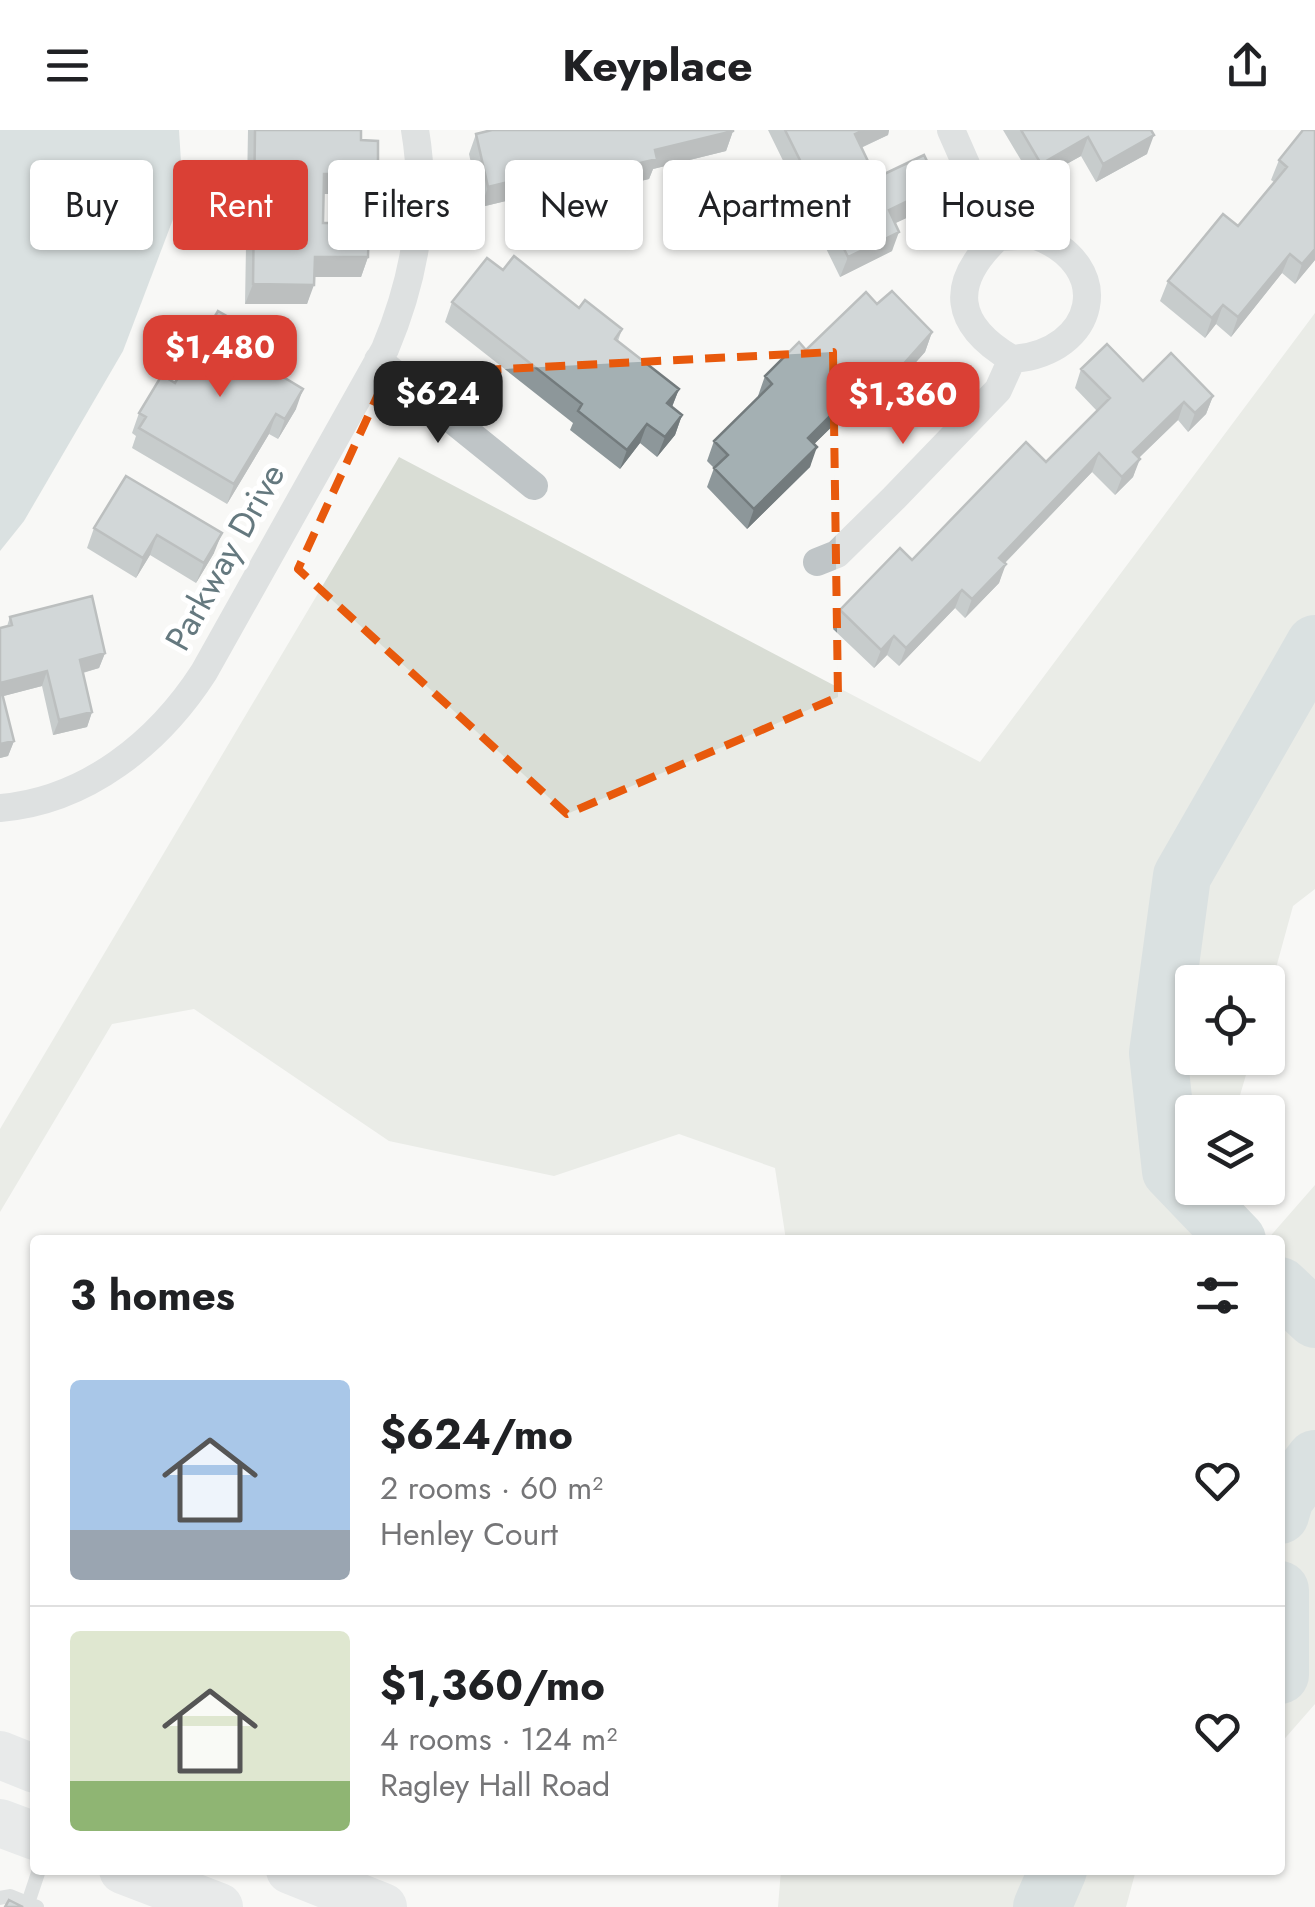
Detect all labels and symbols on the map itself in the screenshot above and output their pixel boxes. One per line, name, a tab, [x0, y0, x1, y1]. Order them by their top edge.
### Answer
pin: $1,480	[139, 315, 301, 400]
pin: $624	[379, 361, 497, 446]
pin: $1,360	[822, 362, 984, 447]
street label: Parkway Drive	[153, 454, 297, 660]

